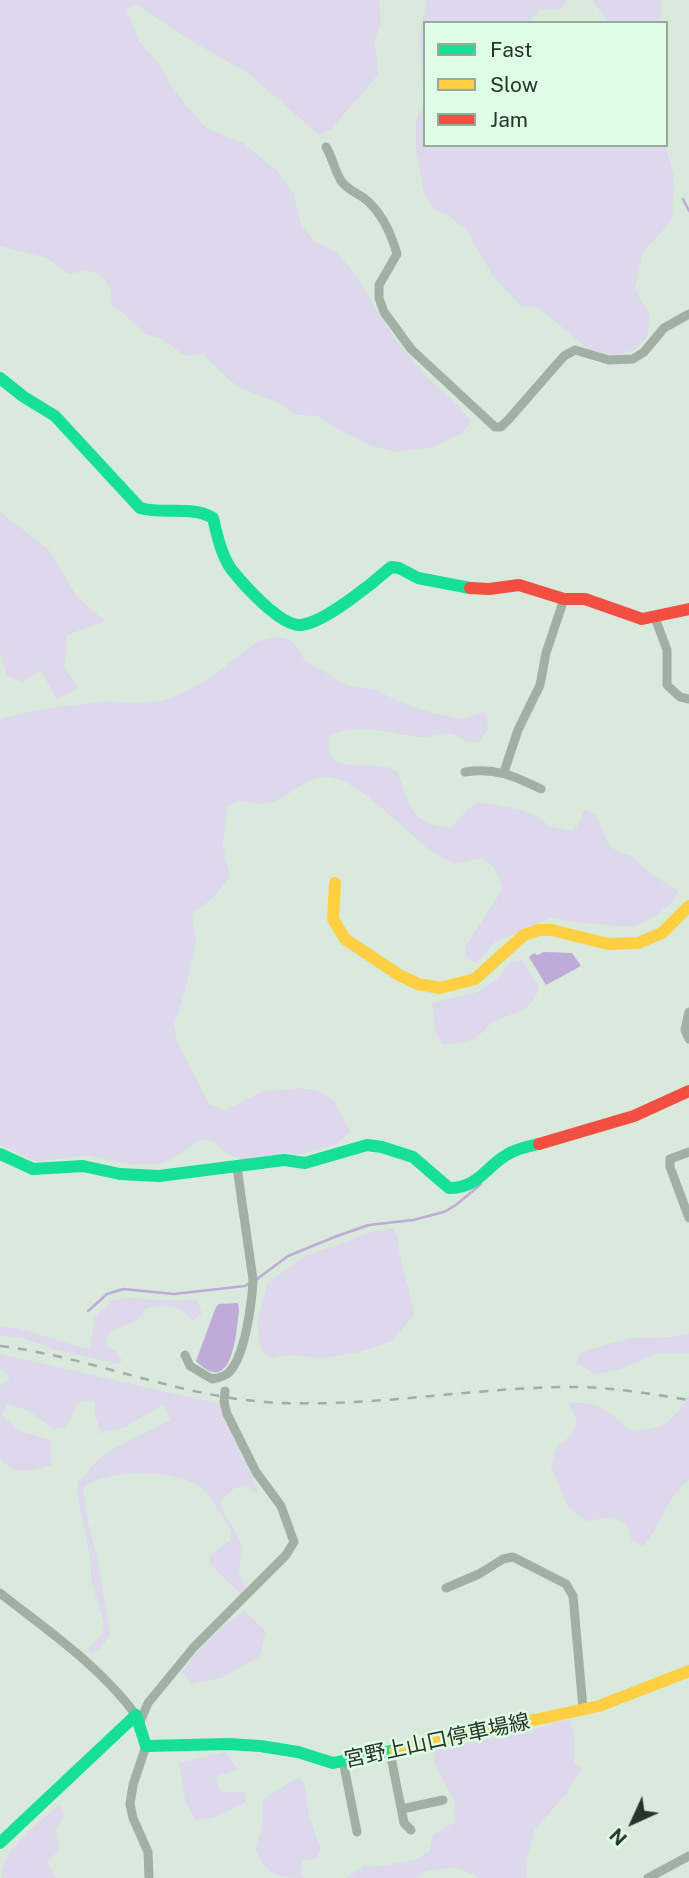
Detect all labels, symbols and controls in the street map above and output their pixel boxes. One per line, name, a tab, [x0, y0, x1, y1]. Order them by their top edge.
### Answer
legend	[423, 21, 668, 147]
text: Fast	[490, 37, 532, 62]
text: Slow	[490, 72, 538, 97]
text: Jam	[490, 107, 528, 132]
street label: 宮野上山口停車場線	[342, 1709, 532, 1773]
north arrow	[598, 1787, 668, 1857]
text: N	[605, 1824, 631, 1850]

